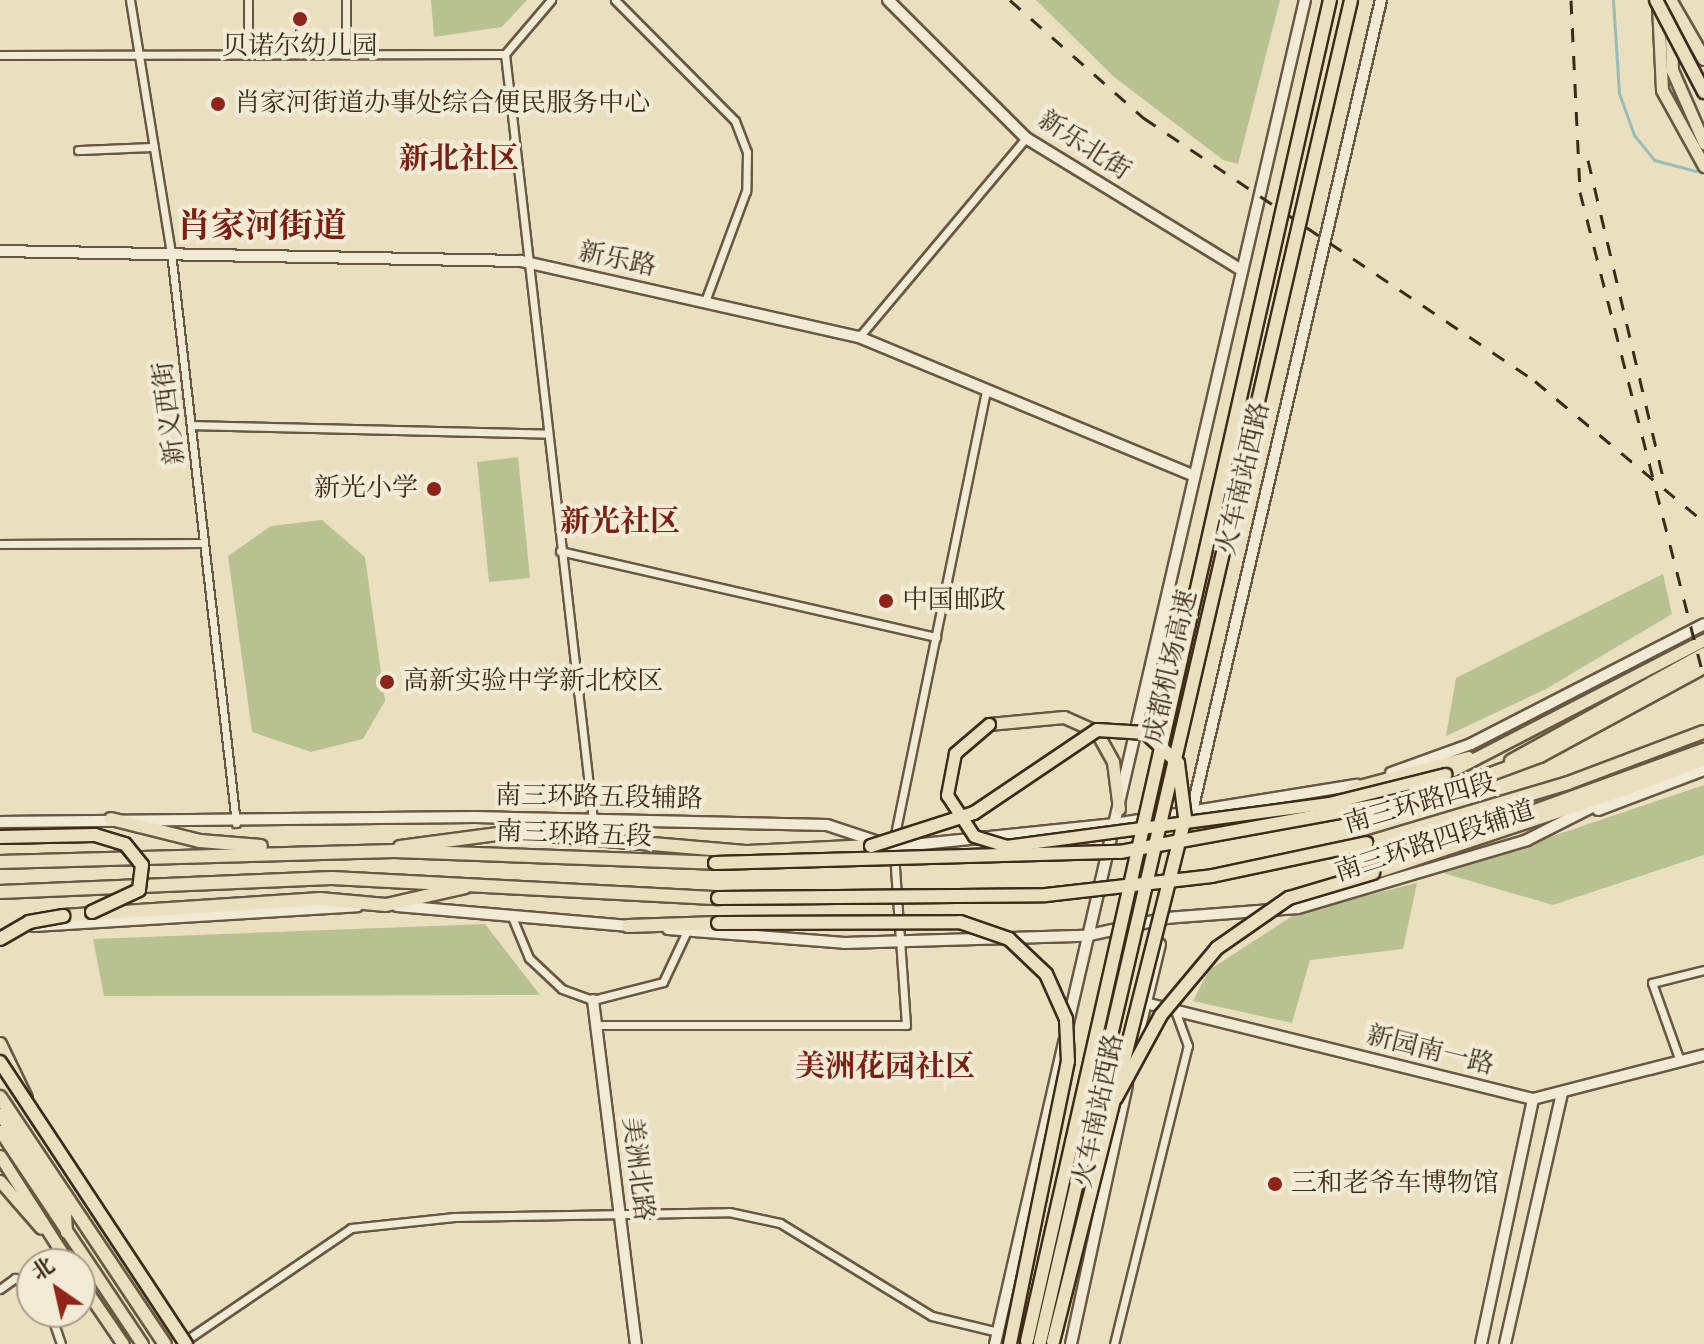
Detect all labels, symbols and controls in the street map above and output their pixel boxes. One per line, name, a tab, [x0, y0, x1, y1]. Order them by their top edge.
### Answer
marker: 贝诺尔幼儿园	[291, 10, 309, 28]
place label: 贝诺尔幼儿园	[222, 31, 378, 63]
place label: 肖家河街道办事处综合便民服务中心	[234, 88, 650, 120]
marker: 肖家河街道办事处综合便民服务中心	[209, 95, 227, 113]
street label: 新乐北街	[1032, 105, 1136, 187]
district label: 新北社区	[399, 141, 519, 177]
district label: 肖家河街道	[177, 208, 347, 248]
street label: 新乐路	[576, 237, 658, 283]
street label: 新义西街	[148, 359, 192, 467]
street label: 火车南站西路	[1211, 399, 1277, 559]
place label: 新光小学	[314, 473, 418, 505]
marker: 新光小学	[425, 480, 443, 498]
district label: 新光社区	[560, 504, 680, 540]
place label: 中国邮政	[902, 585, 1006, 617]
street label: 成都机场高速	[1138, 587, 1204, 747]
marker: 中国邮政	[877, 592, 895, 610]
place label: 高新实验中学新北校区	[403, 666, 663, 698]
marker: 高新实验中学新北校区	[378, 673, 396, 691]
street label: 南三环路四段	[1341, 768, 1499, 840]
street label: 南三环路五段辅路	[495, 781, 703, 815]
street label: 南三环路四段辅道	[1331, 795, 1539, 889]
street label: 南三环路五段	[496, 817, 652, 853]
street label: 新园南一路	[1363, 1020, 1497, 1082]
street label: 火车南站西路	[1068, 1031, 1130, 1191]
district label: 美洲花园社区	[795, 1049, 975, 1085]
street label: 美洲北路	[615, 1115, 659, 1223]
place label: 三和老爷车博物馆	[1291, 1168, 1499, 1200]
marker: 三和老爷车博物馆	[1266, 1175, 1284, 1193]
north arrow	[16, 1248, 96, 1328]
text: 北	[27, 1252, 60, 1287]

